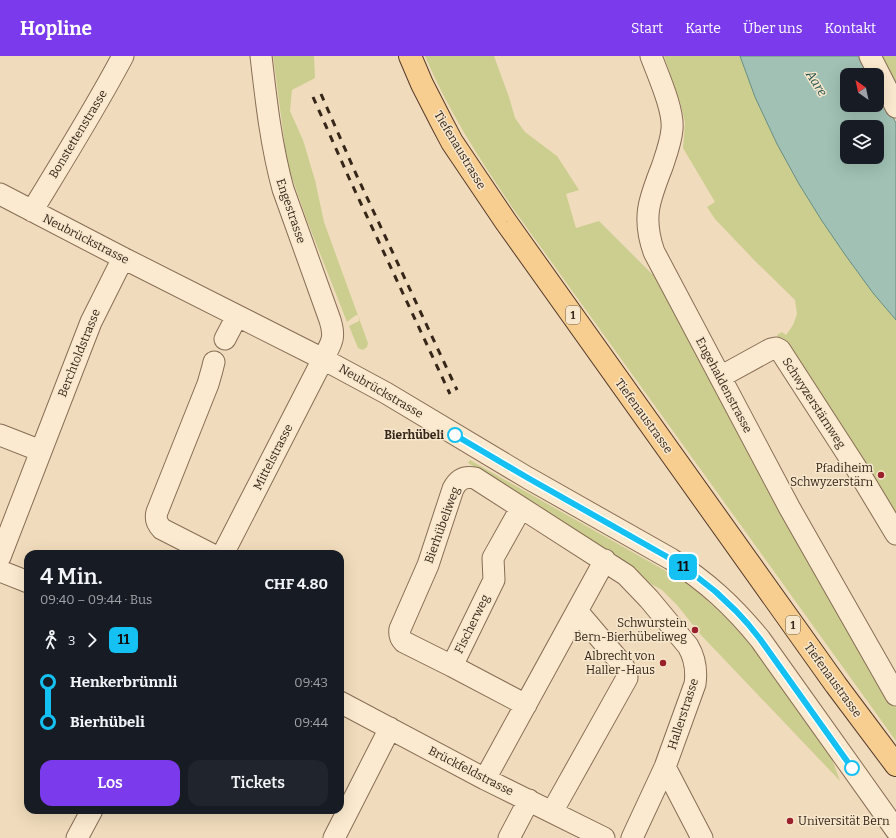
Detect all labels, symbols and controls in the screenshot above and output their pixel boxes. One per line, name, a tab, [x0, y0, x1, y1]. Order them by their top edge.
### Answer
text: Hopline	[20, 17, 92, 40]
text: Start	[631, 20, 663, 37]
text: Karte	[685, 20, 721, 37]
text: Über uns	[743, 20, 802, 37]
text: Kontakt	[824, 20, 876, 37]
water label: Aare	[802, 67, 831, 99]
north arrow	[840, 68, 884, 112]
map controls	[840, 68, 884, 164]
street label: Bonstettenstrasse	[46, 87, 110, 181]
street label: Tiefenaustrasse	[431, 108, 489, 192]
button: layers	[840, 120, 884, 164]
street label: Engestrasse	[273, 177, 309, 245]
street label: Neubrückstrasse	[41, 211, 131, 267]
road number: 1	[566, 306, 580, 324]
street label: Berchtoldstrasse	[55, 307, 103, 399]
street label: Engehaldenstrasse	[693, 335, 755, 435]
street label: Schwyzerstärnweg	[779, 355, 849, 451]
street label: Neubrückstrasse	[336, 361, 426, 421]
street label: Tiefenaustrasse	[612, 376, 676, 456]
street label: Mittelstrasse	[250, 422, 296, 492]
marker: Bierhübeli	[447, 427, 463, 443]
place label: Bierhübeli	[384, 428, 444, 442]
place label: Pfadiheim Schwyzerstärn	[790, 461, 874, 489]
marker: Pfadiheim Schwyzerstärn	[876, 470, 886, 480]
street label: Bierhübeliweg	[422, 484, 462, 565]
line badge: 11	[665, 554, 701, 580]
text: 11	[677, 558, 689, 575]
text: 4 Min.	[40, 563, 103, 590]
text: CHF 4.80	[264, 575, 328, 593]
text: 09:40 – 09:44 · Bus	[40, 592, 152, 607]
street label: Fischerweg	[452, 592, 492, 656]
place label: Schwurstein Bern-Bierhübeliweg	[574, 616, 687, 644]
road number: 1	[786, 616, 800, 634]
marker: Schwurstein Bern-Bierhübeliweg	[690, 625, 700, 635]
icon: walk	[40, 629, 62, 651]
icon: forward	[81, 629, 103, 651]
text: 11	[117, 631, 130, 648]
text: 3	[68, 633, 75, 648]
street label: Tiefenaustrasse	[801, 640, 865, 720]
place label: Albrecht von Haller-Haus	[584, 649, 655, 677]
marker: Albrecht von Haller-Haus	[658, 658, 668, 668]
text: Henkerbrünnli	[70, 673, 177, 691]
text: 09:43	[294, 675, 328, 690]
street label: Hallerstrasse	[665, 677, 701, 751]
text: Bierhübeli	[70, 713, 145, 731]
text: 09:44	[294, 715, 328, 730]
street label: Brückfeldstrasse	[426, 744, 516, 798]
button: Los	[40, 760, 180, 806]
button: Tickets	[188, 760, 328, 806]
unlabelled marker	[844, 760, 860, 776]
place label: Universität Bern	[798, 814, 890, 828]
marker: Universität Bern	[785, 816, 795, 826]

